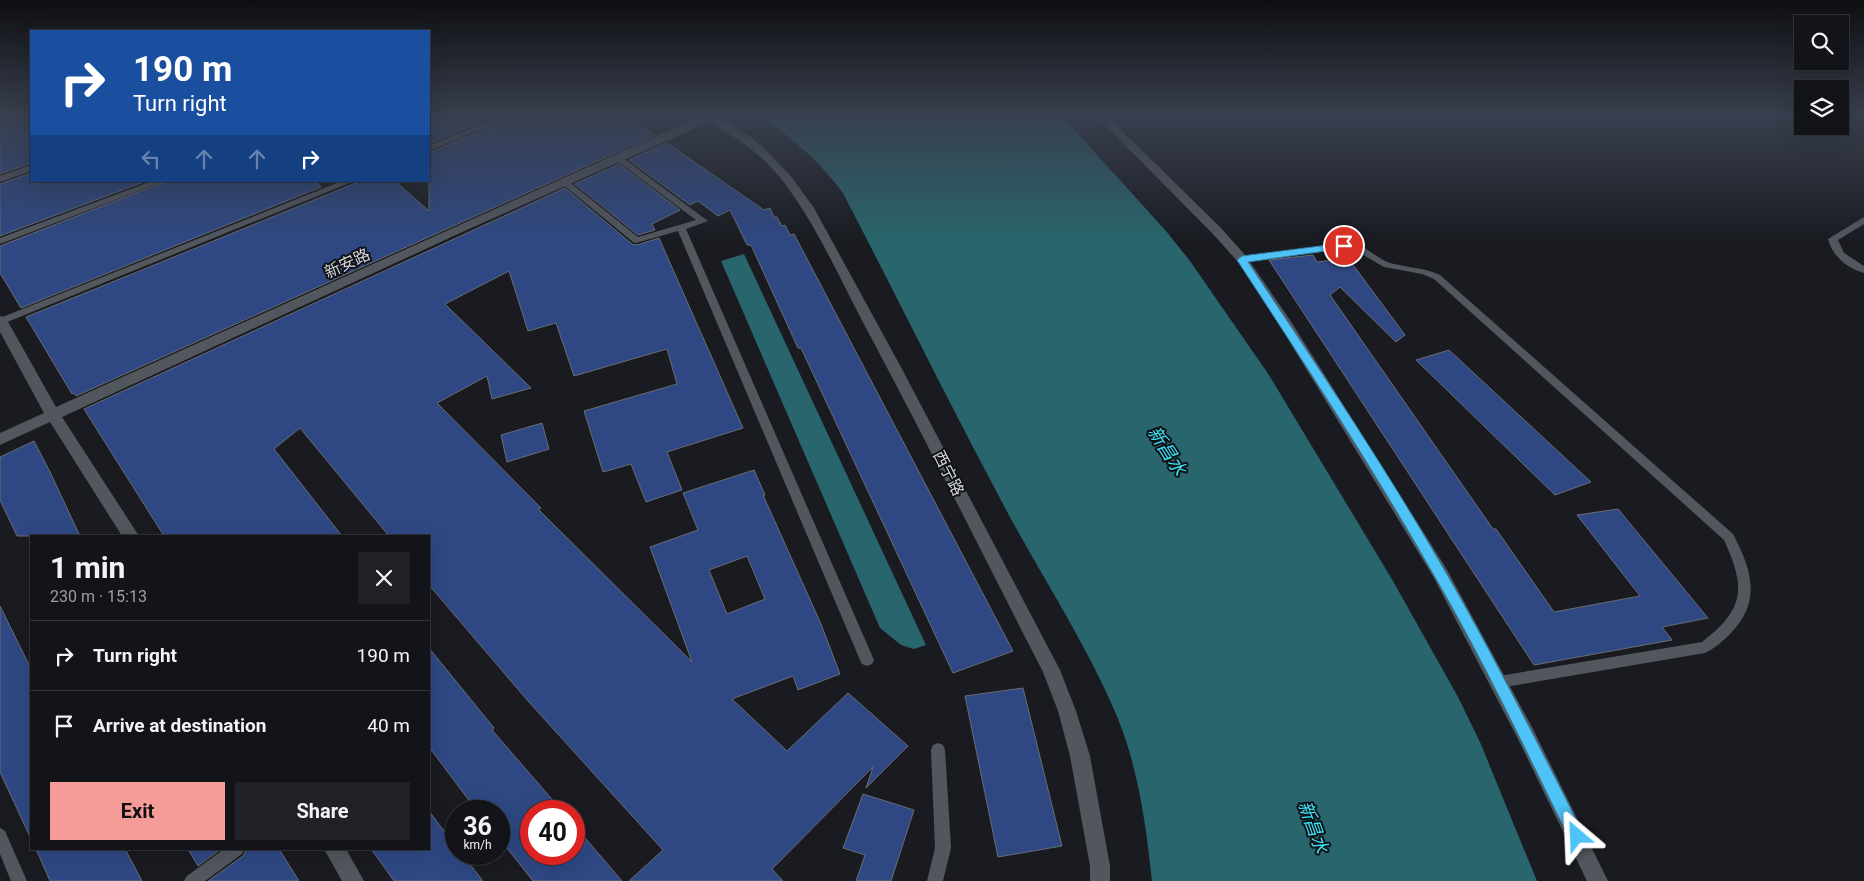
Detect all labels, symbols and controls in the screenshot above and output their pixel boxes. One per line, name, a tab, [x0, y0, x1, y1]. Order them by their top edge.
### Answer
map controls	[1794, 15, 1849, 135]
button: search	[1794, 15, 1849, 70]
text: 190 m	[133, 49, 232, 90]
icon: right	[50, 50, 115, 115]
button: layers	[1794, 80, 1849, 135]
text: Turn right	[133, 91, 227, 116]
icon: left	[137, 145, 165, 173]
icon: ahead	[190, 145, 218, 173]
icon: ahead	[243, 145, 271, 173]
icon: right	[296, 145, 324, 173]
pin	[1323, 225, 1365, 267]
icon: arrive	[1330, 232, 1358, 260]
street label: 新安路	[321, 245, 373, 282]
water label: 新昌水	[1144, 422, 1191, 480]
street label: 西宁路	[929, 448, 968, 499]
text: 1 min	[50, 550, 125, 585]
button: close	[358, 552, 410, 604]
text: 230 m · 15:13	[50, 587, 147, 606]
icon: right	[50, 642, 78, 670]
text: Turn right	[93, 644, 177, 667]
text: 190 m	[357, 644, 410, 667]
icon: arrive	[50, 712, 78, 740]
text: Arrive at destination	[93, 714, 266, 737]
text: 40 m	[367, 714, 410, 737]
button: Exit	[50, 782, 225, 840]
button: Share	[235, 782, 410, 840]
water label: 新昌水	[1294, 798, 1333, 857]
speed limit sign: 40	[520, 800, 585, 865]
position arrow	[1550, 809, 1602, 861]
text: 36	[463, 812, 492, 841]
text: km/h	[463, 838, 492, 852]

